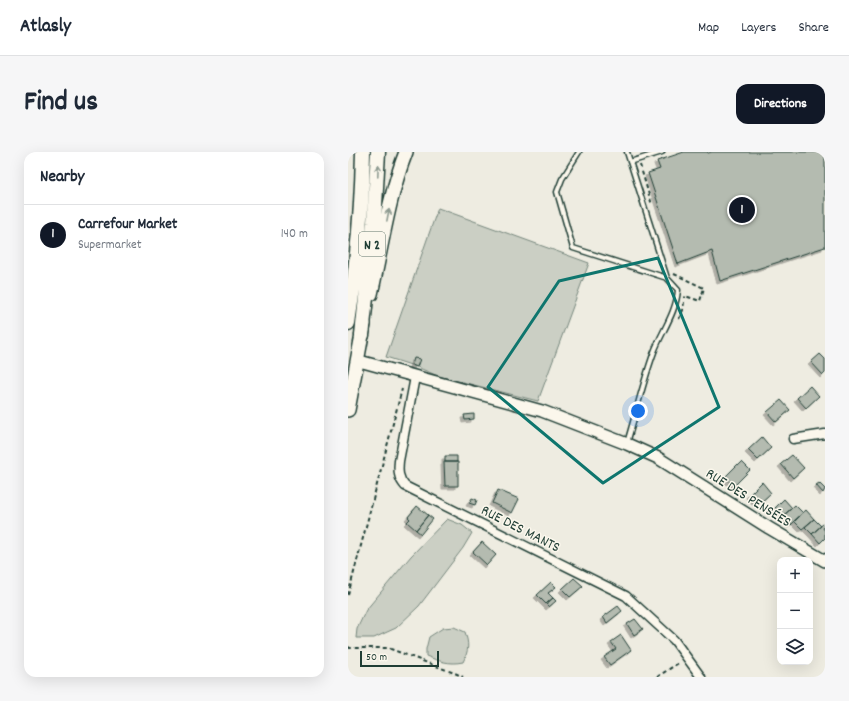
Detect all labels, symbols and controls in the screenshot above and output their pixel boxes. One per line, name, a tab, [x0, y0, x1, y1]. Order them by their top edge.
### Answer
text: Atlasly	[20, 14, 71, 41]
text: Map	[698, 18, 719, 38]
text: Layers	[741, 18, 776, 38]
text: Share	[798, 18, 829, 38]
text: Find us	[24, 84, 98, 124]
button: Directions	[736, 84, 825, 124]
one-way arrow	[374, 165, 381, 178]
text: Nearby	[40, 166, 84, 190]
pin: 1	[729, 195, 755, 225]
one-way arrow	[384, 209, 392, 222]
text: Carrefour Market	[78, 214, 177, 236]
text: 1	[52, 225, 54, 244]
text: 140 m	[281, 225, 308, 244]
road number: N 2	[359, 232, 385, 256]
text: Supermarket	[78, 236, 142, 255]
your location	[628, 401, 648, 421]
street label: RUE DES PENSÉES	[701, 464, 795, 534]
street label: RUE DES MANTS	[477, 500, 564, 559]
map controls	[777, 557, 813, 665]
button: +	[777, 557, 813, 593]
button: −	[777, 593, 813, 629]
button: layers	[777, 629, 813, 665]
scale bar	[360, 649, 439, 668]
text: 50 m	[366, 650, 387, 666]

